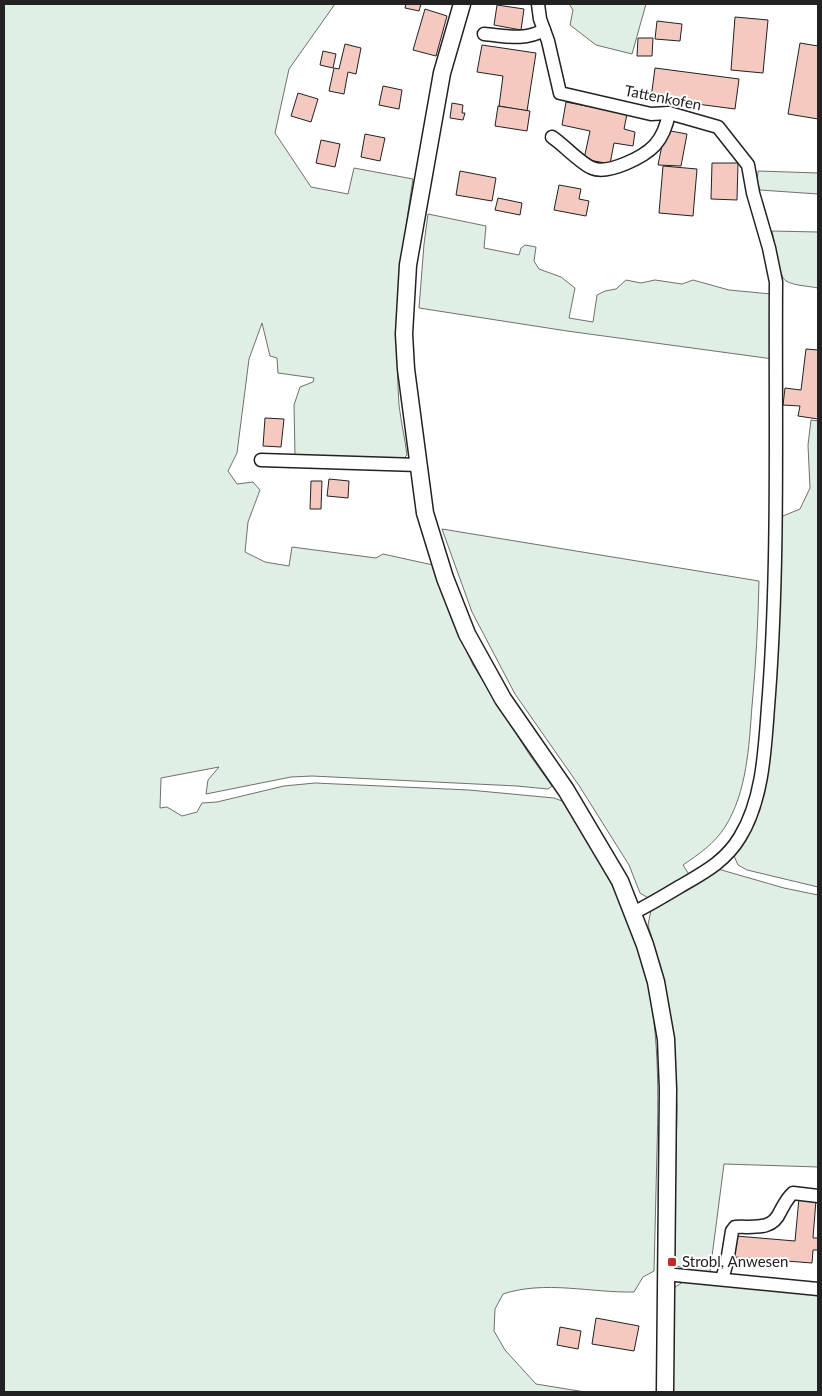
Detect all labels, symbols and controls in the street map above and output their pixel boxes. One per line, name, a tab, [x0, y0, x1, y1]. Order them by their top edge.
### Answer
street label: Tattenkofen	[623, 81, 703, 113]
place label: Strobl, Anwesen	[682, 1252, 788, 1270]
marker: Strobl, Anwesen	[666, 1256, 678, 1268]

